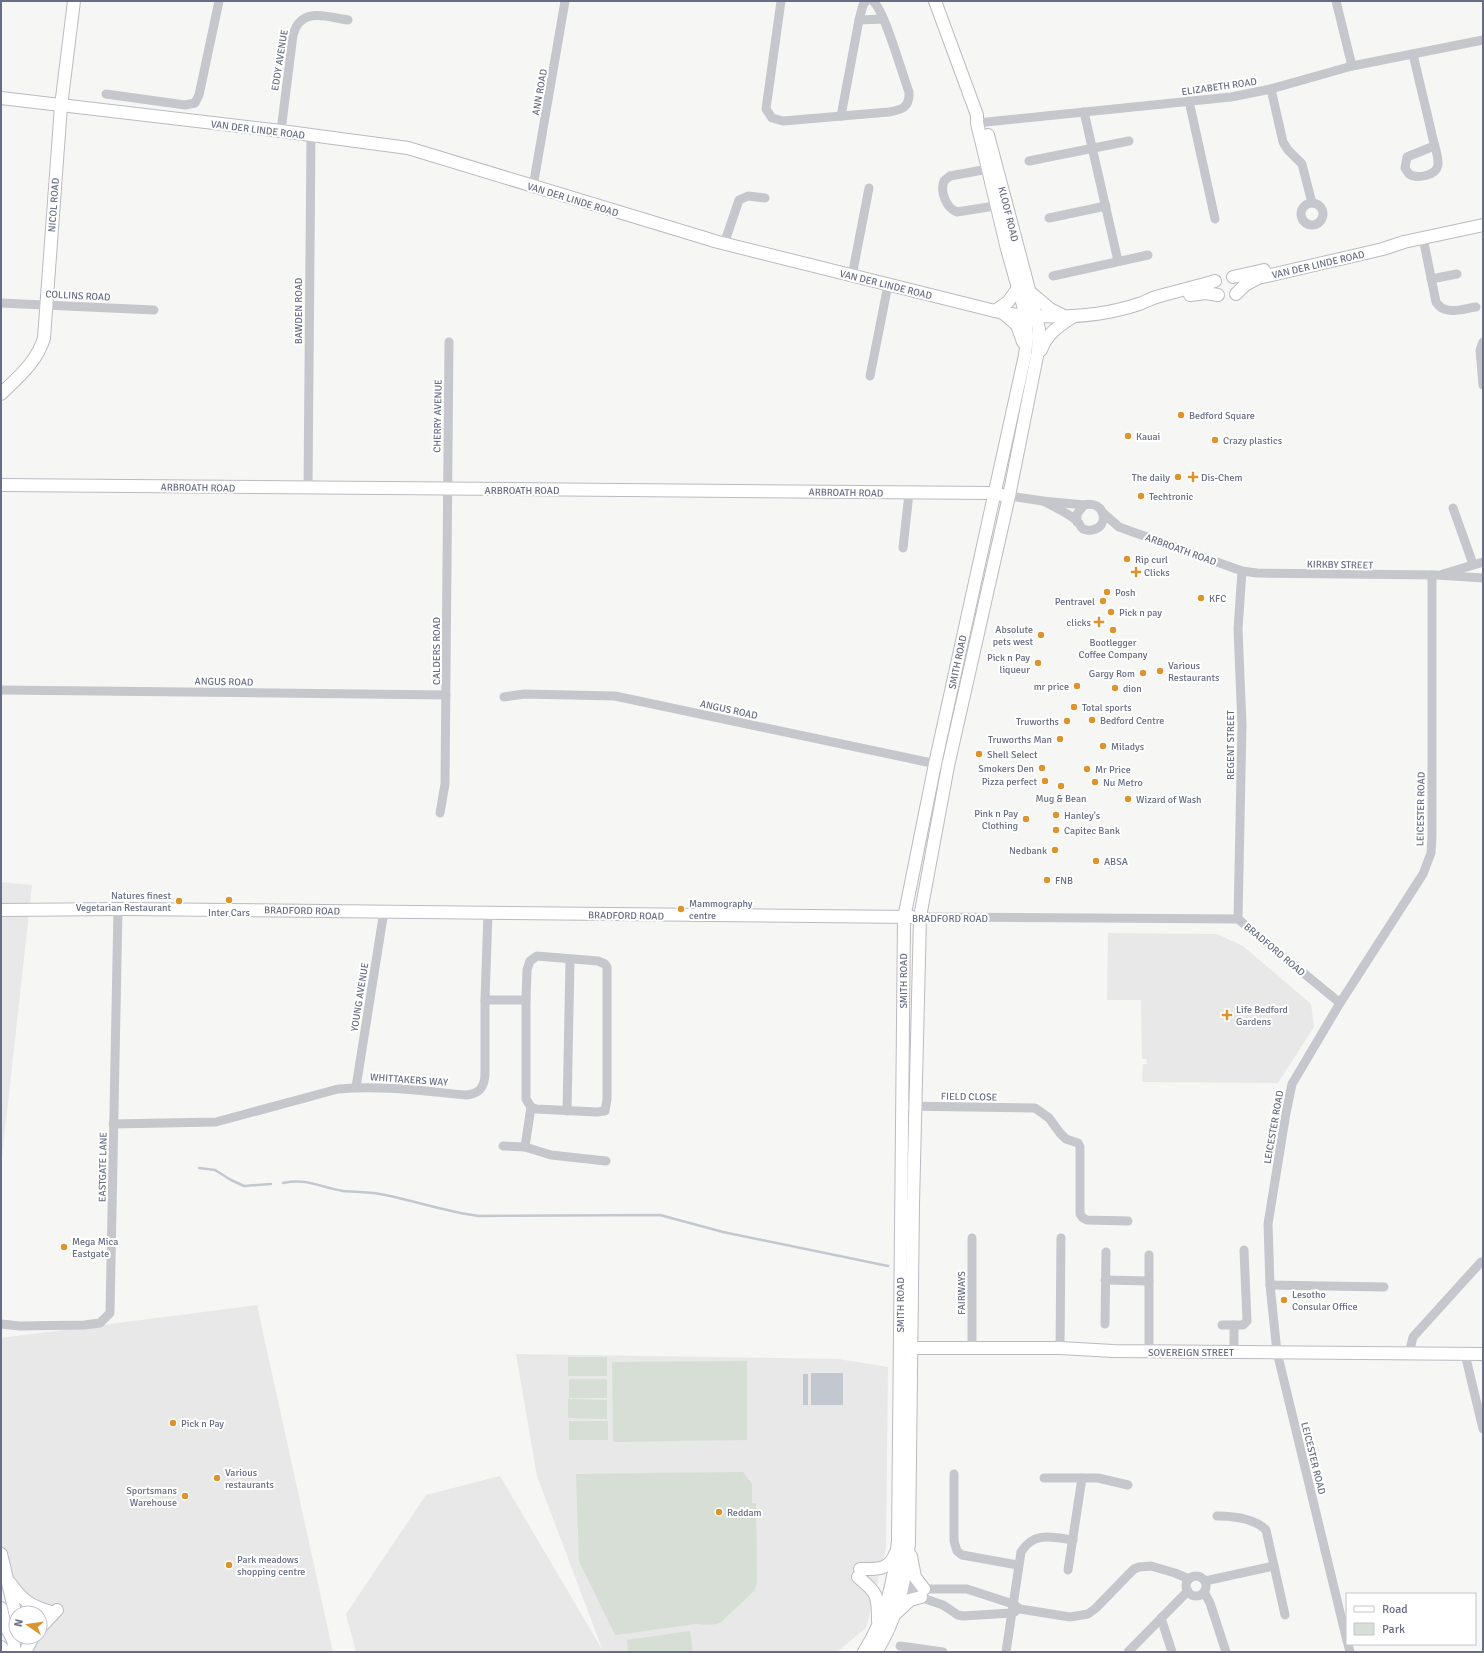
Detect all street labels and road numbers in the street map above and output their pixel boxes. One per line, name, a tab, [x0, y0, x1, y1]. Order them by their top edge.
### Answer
street label: EDDY AVENUE	[269, 28, 291, 92]
street label: ANN ROAD	[530, 68, 550, 116]
street label: ELIZABETH ROAD	[1181, 76, 1258, 98]
street label: VAN DER LINDE ROAD	[210, 118, 306, 142]
street label: NICOL ROAD	[46, 177, 62, 233]
street label: VAN DER LINDE ROAD	[526, 180, 620, 220]
street label: KLOOF ROAD	[995, 185, 1021, 243]
street label: VAN DER LINDE ROAD	[1271, 248, 1366, 281]
street label: VAN DER LINDE ROAD	[838, 268, 933, 302]
street label: BAWDEN ROAD	[293, 278, 305, 344]
street label: COLLINS ROAD	[45, 288, 111, 304]
street label: CHERRY AVENUE	[431, 379, 445, 453]
street label: ARBROATH ROAD	[161, 481, 235, 495]
street label: ARBROATH ROAD	[485, 485, 559, 497]
street label: ARBROATH ROAD	[809, 486, 883, 500]
street label: ARBROATH ROAD	[1143, 532, 1218, 568]
street label: KIRKBY STREET	[1307, 558, 1373, 572]
street label: CALDERS ROAD	[431, 617, 443, 685]
street label: SMITH ROAD	[946, 634, 970, 690]
street label: ANGUS ROAD	[195, 675, 253, 689]
street label: ANGUS ROAD	[699, 698, 759, 722]
street label: REGENT STREET	[1225, 710, 1237, 780]
street label: LEICESTER ROAD	[1414, 772, 1428, 846]
street label: BRADFORD ROAD	[264, 904, 340, 918]
street label: BRADFORD ROAD	[588, 909, 664, 923]
street label: BRADFORD ROAD	[912, 913, 988, 925]
street label: BRADFORD ROAD	[1241, 921, 1307, 979]
street label: SMITH ROAD	[898, 953, 910, 1009]
street label: YOUNG AVENUE	[349, 961, 371, 1033]
street label: WHITTAKERS WAY	[370, 1071, 448, 1089]
street label: LEICESTER ROAD	[1262, 1090, 1286, 1165]
street label: FIELD CLOSE	[941, 1091, 998, 1103]
street label: EASTGATE LANE	[96, 1132, 110, 1202]
street label: FAIRWAYS	[956, 1271, 968, 1315]
street label: SMITH ROAD	[895, 1277, 907, 1333]
street label: SOVEREIGN STREET	[1148, 1347, 1234, 1359]
street label: LEICESTER ROAD	[1298, 1421, 1328, 1496]

